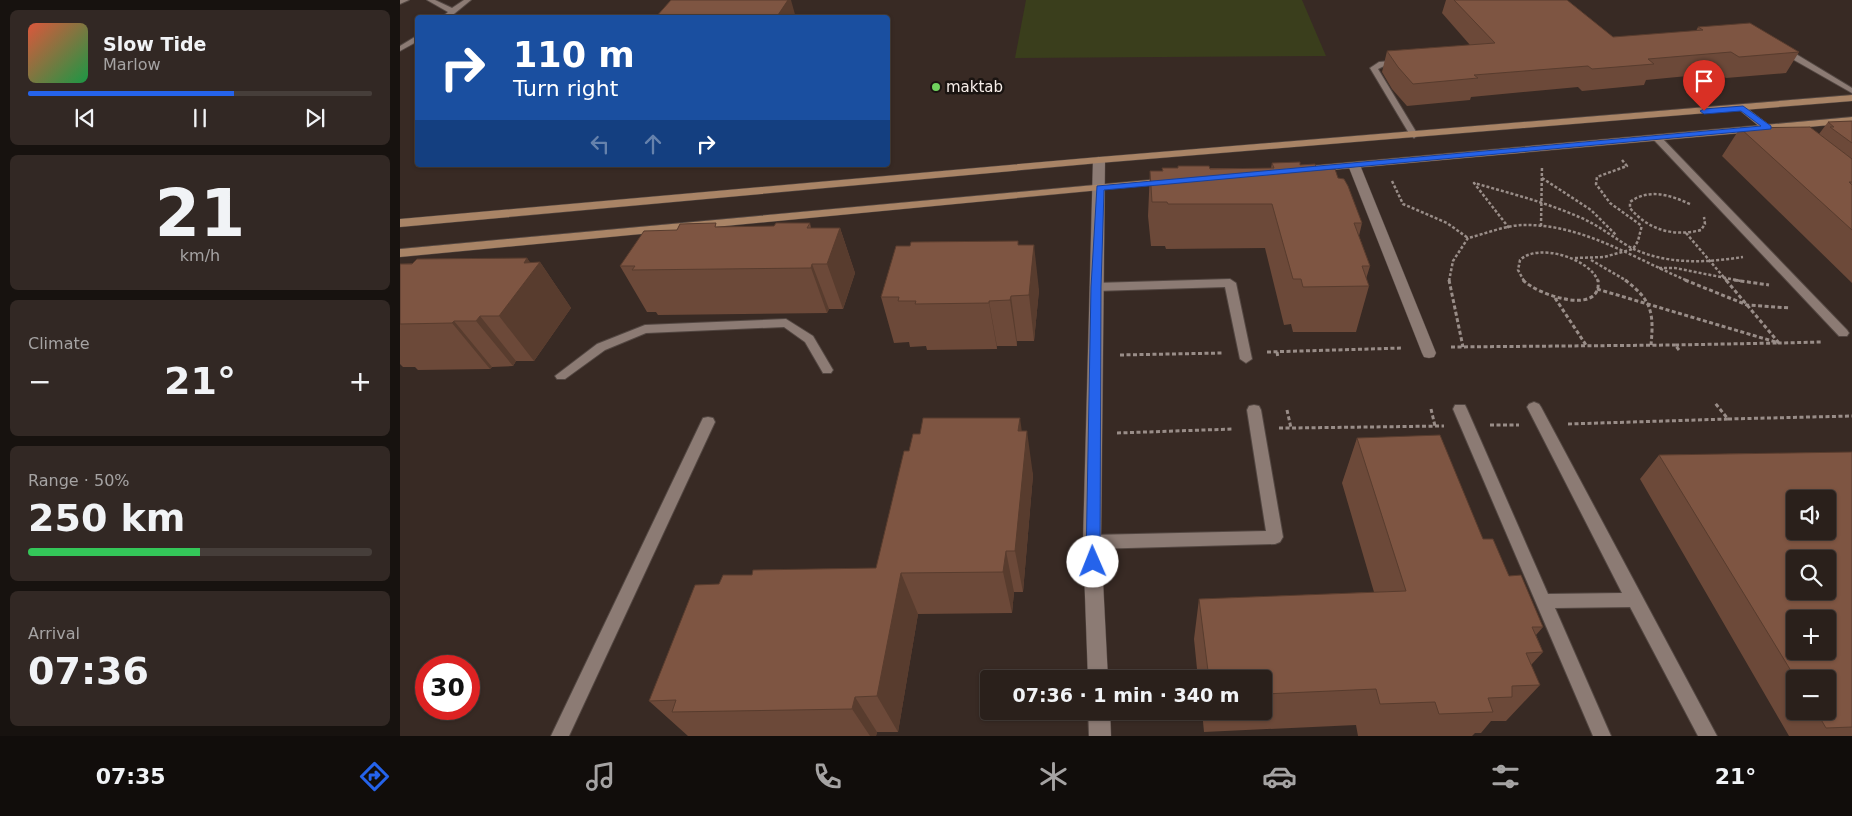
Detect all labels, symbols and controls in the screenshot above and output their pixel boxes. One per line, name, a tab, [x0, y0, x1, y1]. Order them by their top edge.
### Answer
text: Slow Tide	[103, 33, 206, 55]
icon: right	[430, 35, 495, 100]
text: 110 m	[513, 35, 635, 75]
text: Marlow	[103, 55, 161, 74]
pin	[1683, 60, 1725, 111]
icon: arrive	[1690, 67, 1718, 95]
text: Turn right	[513, 76, 618, 101]
place label: maktab	[946, 78, 1003, 96]
marker: maktab	[930, 81, 942, 93]
icon: previous	[71, 104, 99, 132]
icon: pause	[186, 104, 214, 132]
icon: next	[301, 104, 329, 132]
icon: left	[586, 130, 614, 158]
icon: ahead	[639, 130, 667, 158]
icon: right	[692, 130, 720, 158]
text: 21	[155, 176, 245, 251]
text: km/h	[180, 246, 220, 265]
text: Climate	[28, 334, 90, 353]
text: 21°	[164, 359, 236, 403]
text: −	[28, 365, 51, 398]
text: +	[349, 365, 372, 398]
text: Range · 50%	[28, 471, 130, 490]
map controls	[1786, 490, 1836, 720]
button: sound	[1786, 490, 1836, 540]
text: 250 km	[28, 496, 185, 540]
position arrow	[1066, 535, 1118, 587]
button: search	[1786, 550, 1836, 600]
button: +	[1786, 610, 1836, 660]
text: Arrival	[28, 624, 80, 643]
text: 07:36	[28, 649, 149, 693]
speed limit sign: 30	[415, 655, 480, 720]
button: −	[1786, 670, 1836, 720]
text: 07:36 · 1 min · 340 m	[1012, 684, 1240, 706]
icon: directions	[357, 759, 392, 794]
icon: music	[583, 759, 618, 794]
icon: phone	[810, 759, 845, 794]
icon: climate	[1036, 759, 1071, 794]
icon: car	[1262, 759, 1297, 794]
icon: filters	[1488, 759, 1523, 794]
text: 07:35	[96, 764, 166, 789]
text: 21°	[1715, 764, 1756, 789]

